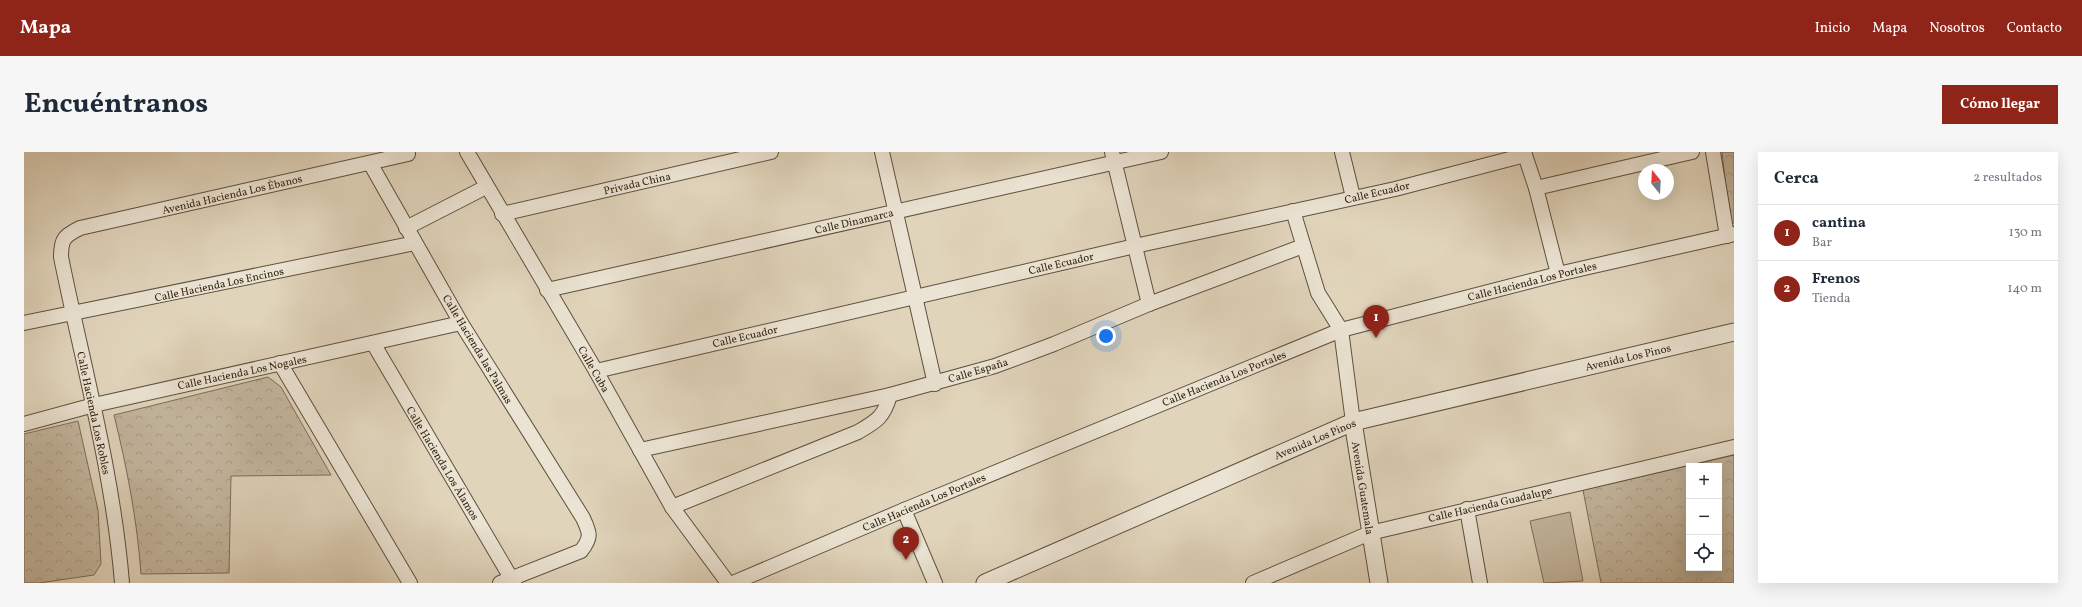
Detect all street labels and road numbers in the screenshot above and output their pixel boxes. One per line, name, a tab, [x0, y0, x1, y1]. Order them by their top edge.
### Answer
street label: Privada China	[602, 169, 673, 199]
street label: Avenida Hacienda Los Ébanos	[161, 172, 304, 219]
street label: Calle Ecuador	[1343, 179, 1412, 208]
street label: Calle Dinamarca	[814, 206, 896, 239]
street label: Calle Ecuador	[1027, 250, 1096, 279]
street label: Calle Hacienda Los Portales	[1466, 259, 1599, 306]
street label: Calle Hacienda Los Encinos	[153, 264, 286, 307]
street label: Calle Hacienda las Palmas	[438, 292, 515, 407]
street label: Calle Ecuador	[711, 323, 780, 352]
street label: Avenida Los Pinos	[1584, 341, 1673, 376]
street label: Calle Cuba	[573, 344, 612, 396]
street label: Calle Hacienda Los Portales	[1160, 348, 1289, 411]
street label: Calle Hacienda Los Robles	[72, 350, 113, 476]
street label: Calle Hacienda Los Nogales	[176, 352, 308, 394]
street label: Calle España	[947, 355, 1011, 388]
street label: Calle Hacienda Los Álamos	[402, 404, 482, 524]
street label: Avenida Los Pinos	[1272, 416, 1359, 464]
street label: Avenida Guatemala	[1347, 441, 1376, 536]
street label: Calle Hacienda Los Portales	[861, 470, 989, 536]
street label: Calle Hacienda Guadalupe	[1427, 484, 1554, 527]

